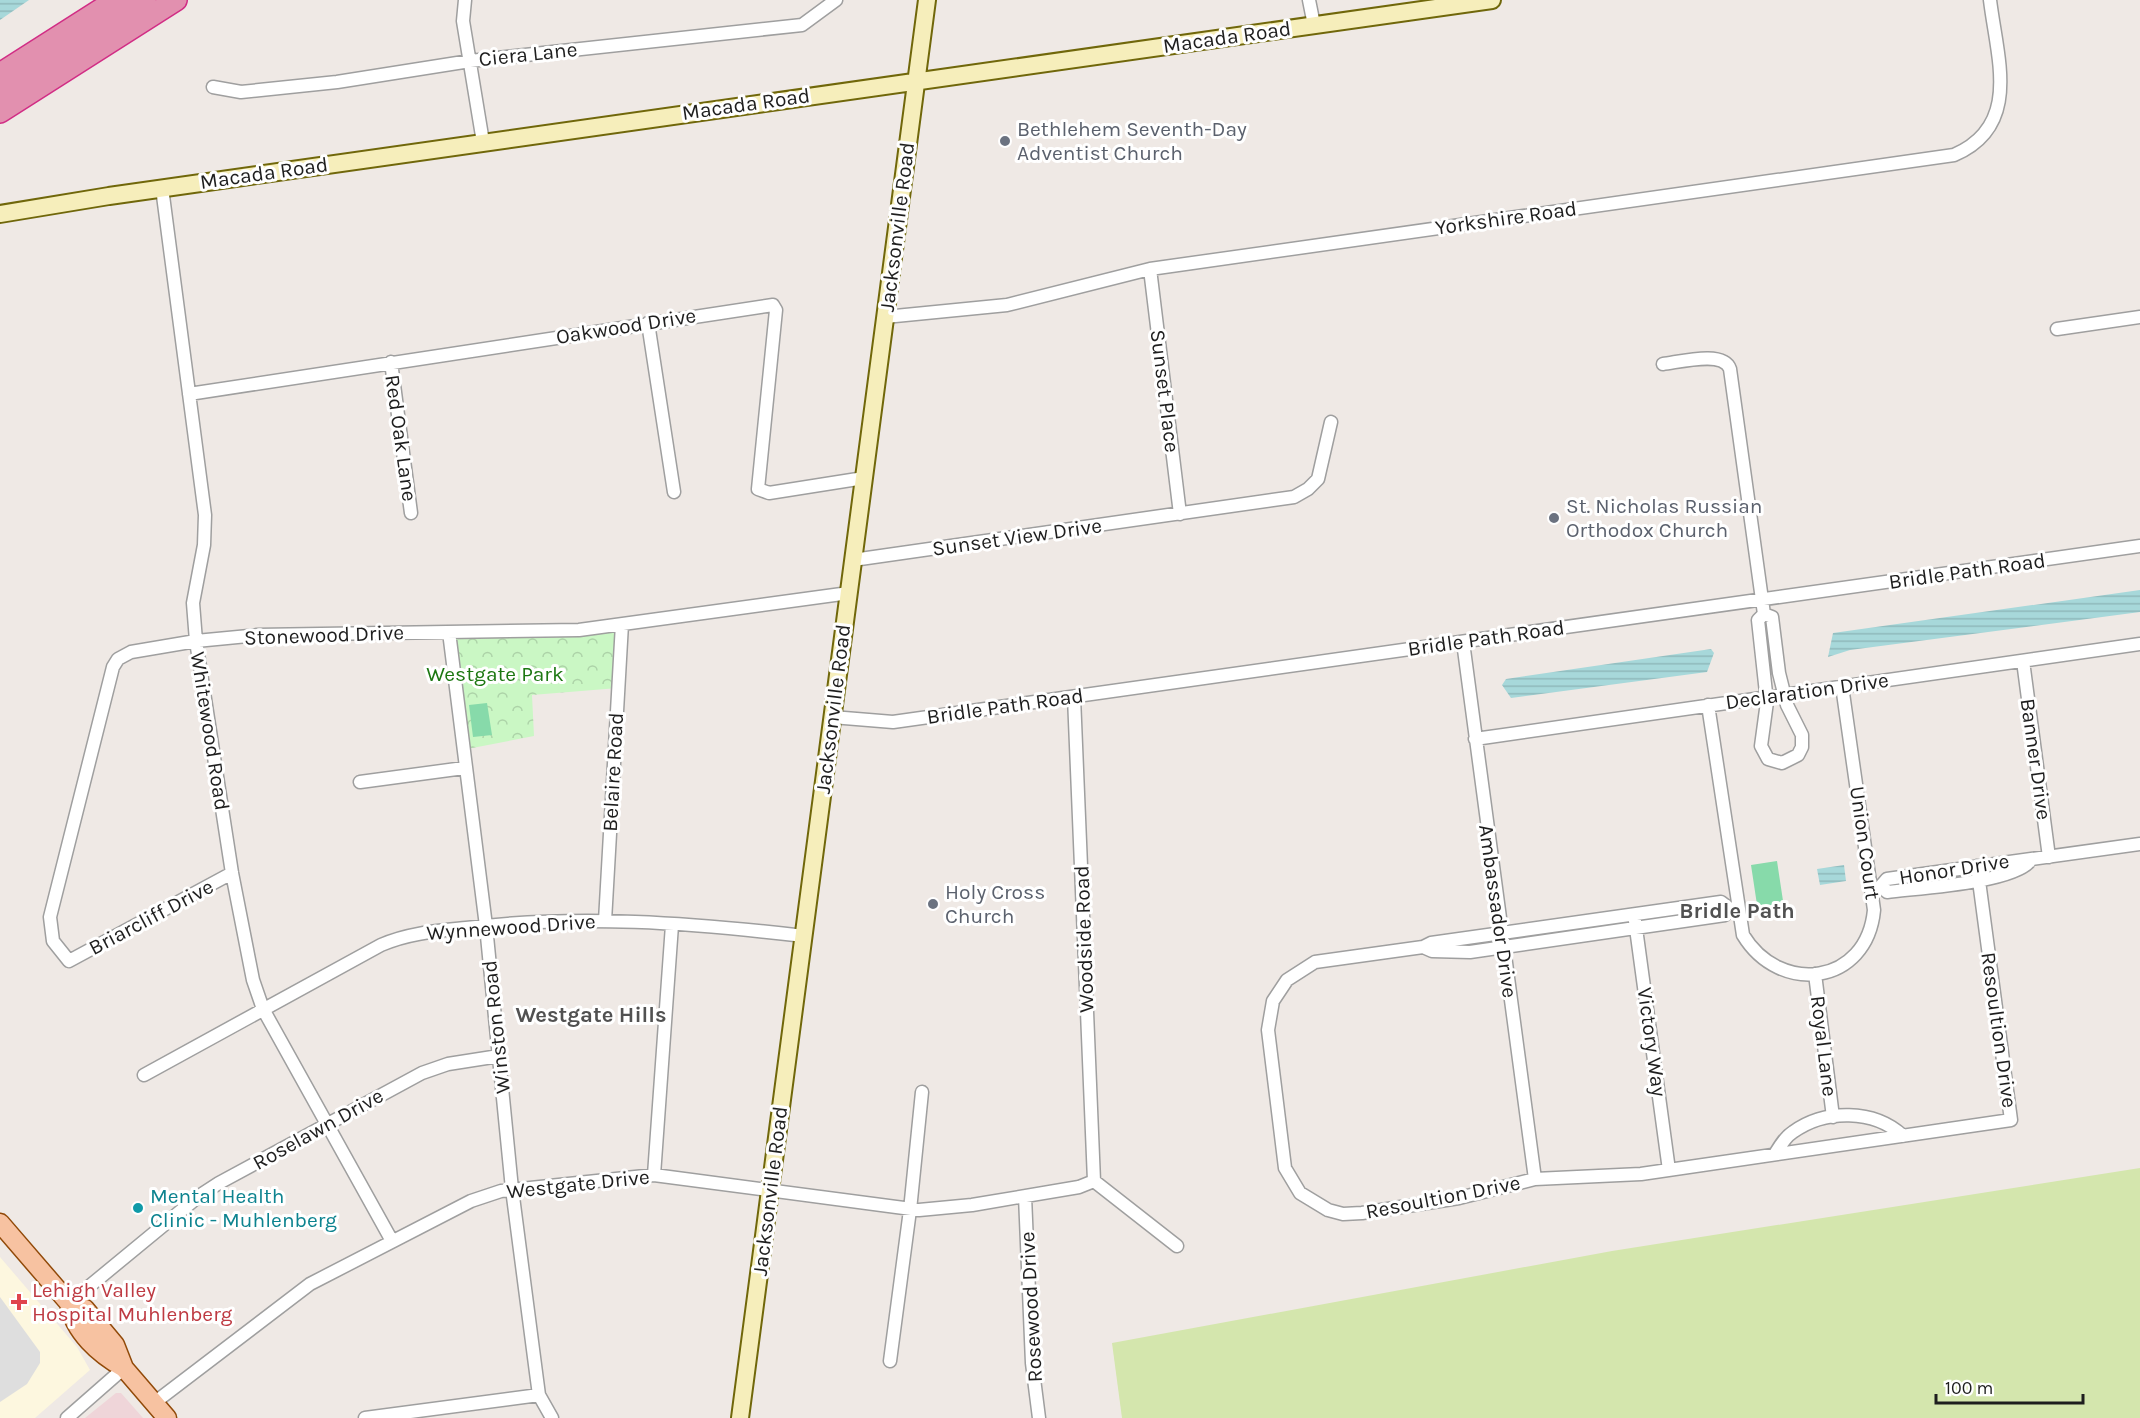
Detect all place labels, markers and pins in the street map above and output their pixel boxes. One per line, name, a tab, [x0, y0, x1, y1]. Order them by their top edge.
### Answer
place label: Bethlehem Seventh-Day Adventist Church	[1017, 117, 1247, 165]
marker: Bethlehem Seventh-Day Adventist Church	[998, 134, 1012, 148]
place label: St. Nicholas Russian Orthodox Church	[1566, 494, 1763, 542]
marker: St. Nicholas Russian Orthodox Church	[1547, 511, 1561, 525]
place label: Holy Cross Church	[945, 880, 1045, 928]
marker: Holy Cross Church	[926, 897, 940, 911]
place label: Mental Health Clinic - Muhlenberg	[150, 1184, 337, 1232]
marker: Mental Health Clinic - Muhlenberg	[131, 1201, 145, 1215]
place label: Lehigh Valley Hospital Muhlenberg	[32, 1278, 232, 1326]
marker: Lehigh Valley Hospital Muhlenberg	[10, 1293, 28, 1311]

